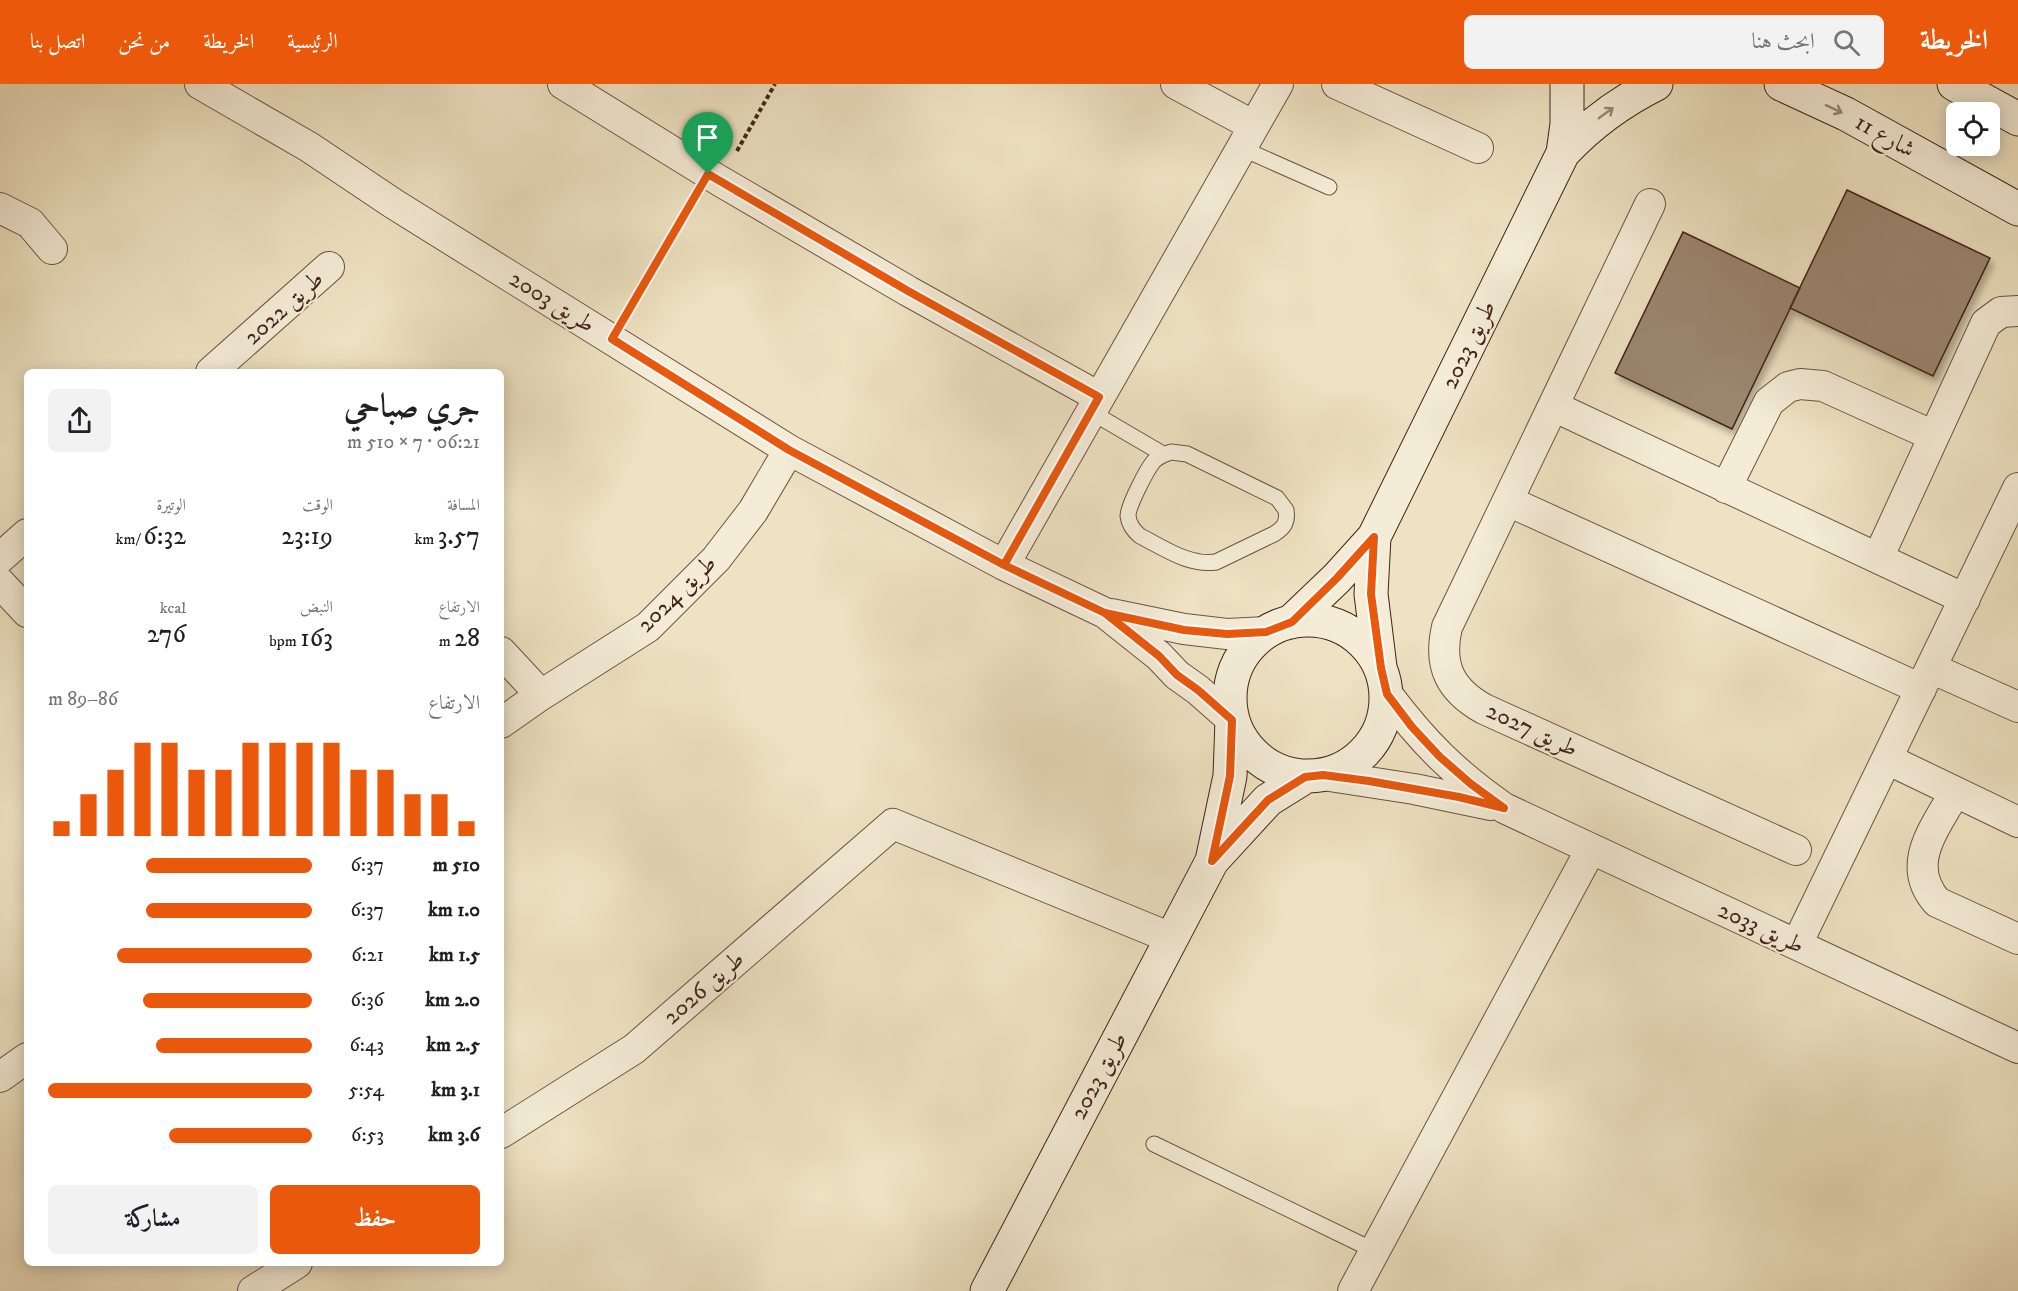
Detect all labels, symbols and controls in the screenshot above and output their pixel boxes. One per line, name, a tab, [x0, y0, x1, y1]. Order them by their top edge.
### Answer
search box	[1464, 15, 1884, 69]
text: الخريطة	[1920, 23, 1988, 58]
icon: search	[1830, 26, 1863, 59]
text: ابحث هنا	[1751, 28, 1815, 55]
text: اتصل بنا	[30, 29, 85, 55]
text: من نحن	[118, 29, 170, 55]
text: الخريطة	[203, 29, 254, 55]
text: الرئيسية	[287, 29, 338, 55]
map controls	[1946, 102, 2000, 156]
button: locate	[1946, 102, 2000, 156]
one-way arrow	[1824, 103, 1842, 115]
one-way arrow	[1597, 107, 1613, 119]
street label: شارع 11	[1848, 107, 1920, 168]
pin	[682, 112, 733, 174]
icon: arrive	[691, 121, 724, 154]
street label: طريق 2022	[238, 264, 330, 352]
street label: طريق 2003	[504, 264, 600, 340]
street label: طريق 2023	[1435, 296, 1503, 394]
text: جري صباحي	[344, 387, 480, 428]
button: share	[48, 389, 111, 452]
text: 06:21 · 7 × 510 m	[347, 430, 480, 455]
text: الوتيرة	[156, 495, 186, 515]
text: الوقت	[302, 495, 333, 515]
text: المسافة	[447, 495, 480, 515]
text: 6:32	[143, 520, 186, 553]
text: 23:19	[281, 520, 333, 553]
text: 3.57	[438, 520, 480, 553]
text: /km	[115, 529, 143, 549]
text: km	[414, 529, 438, 549]
street label: طريق 2024	[631, 549, 723, 639]
text: النبض	[300, 597, 333, 617]
text: الارتفاع	[438, 597, 480, 617]
text: kcal	[160, 598, 186, 618]
text: 276	[147, 618, 186, 651]
text: 163	[300, 622, 333, 655]
text: 28	[454, 622, 480, 655]
text: bpm	[269, 631, 300, 651]
text: m	[439, 631, 454, 651]
text: 86–89 m	[48, 687, 118, 712]
text: الارتفاع	[428, 691, 480, 716]
street label: طريق 2027	[1481, 696, 1583, 764]
text: 6:37	[350, 853, 384, 878]
text: 510 m	[433, 853, 480, 878]
street label: طريق 2033	[1713, 895, 1809, 961]
text: 6:37	[350, 898, 384, 923]
text: 1.0 km	[428, 898, 480, 923]
text: 6:21	[351, 943, 384, 968]
text: 1.5 km	[429, 943, 480, 968]
street label: طريق 2026	[657, 945, 751, 1031]
text: 6:36	[351, 988, 384, 1013]
text: 2.0 km	[425, 988, 480, 1013]
street label: طريق 2023	[1064, 1027, 1134, 1125]
text: 6:43	[349, 1033, 384, 1058]
text: 2.5 km	[426, 1033, 480, 1058]
text: 5:54	[348, 1078, 384, 1103]
text: 3.1 km	[431, 1078, 480, 1103]
text: 6:53	[351, 1123, 384, 1148]
text: 3.6 km	[428, 1123, 480, 1148]
button: مشاركة	[48, 1185, 258, 1254]
button: حفظ	[270, 1185, 480, 1254]

